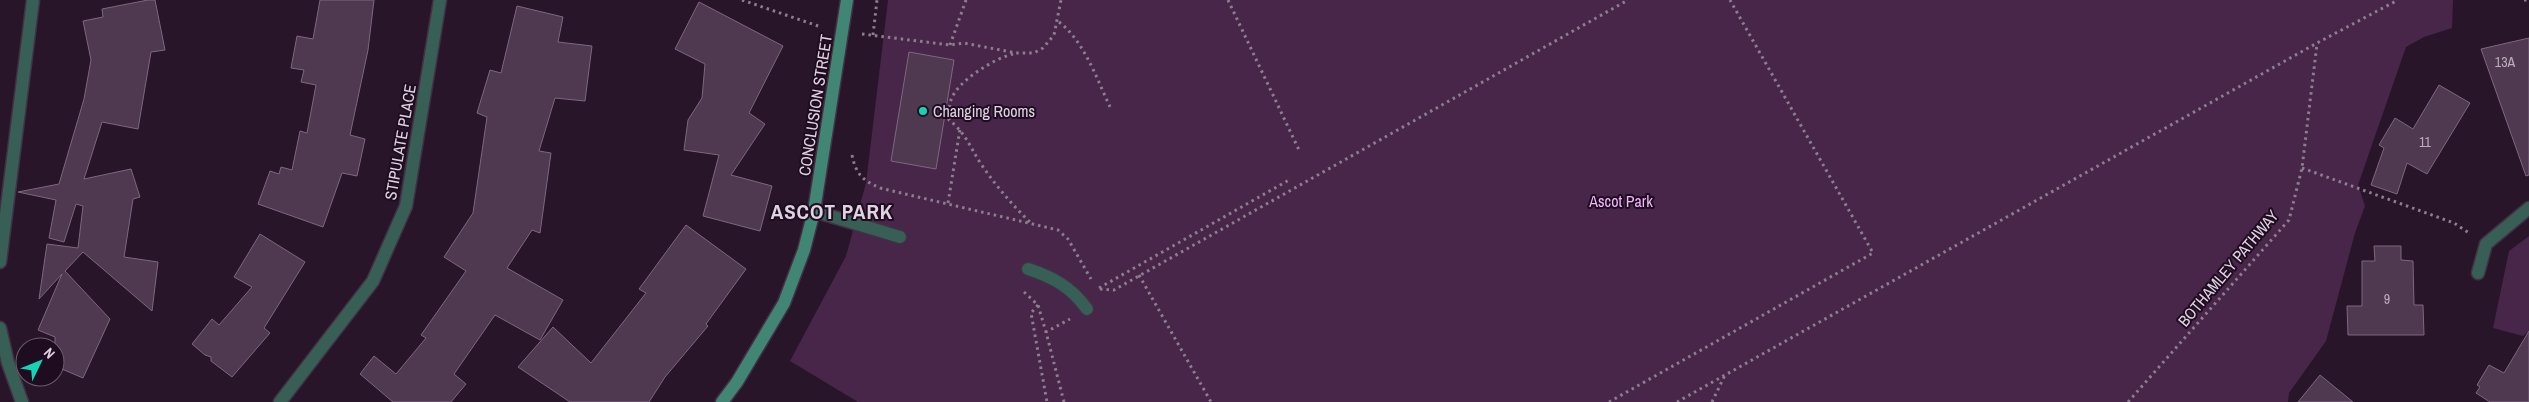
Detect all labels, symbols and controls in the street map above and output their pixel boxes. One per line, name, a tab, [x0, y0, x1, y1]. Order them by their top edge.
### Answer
street label: CONCLUSION STREET	[793, 33, 837, 177]
house number: 13A	[2495, 53, 2516, 71]
street label: STIPULATE PLACE	[379, 82, 421, 202]
place label: Changing Rooms	[933, 100, 1035, 122]
marker: Changing Rooms	[917, 105, 929, 117]
house number: 11	[2419, 133, 2432, 151]
park label: Ascot Park	[1588, 190, 1653, 212]
district label: ASCOT PARK	[771, 197, 893, 226]
street label: BOTHAMLEY PATHWAY	[2173, 205, 2283, 331]
house number: 9	[2384, 290, 2390, 308]
north arrow	[15, 337, 65, 387]
text: N	[40, 344, 59, 362]

